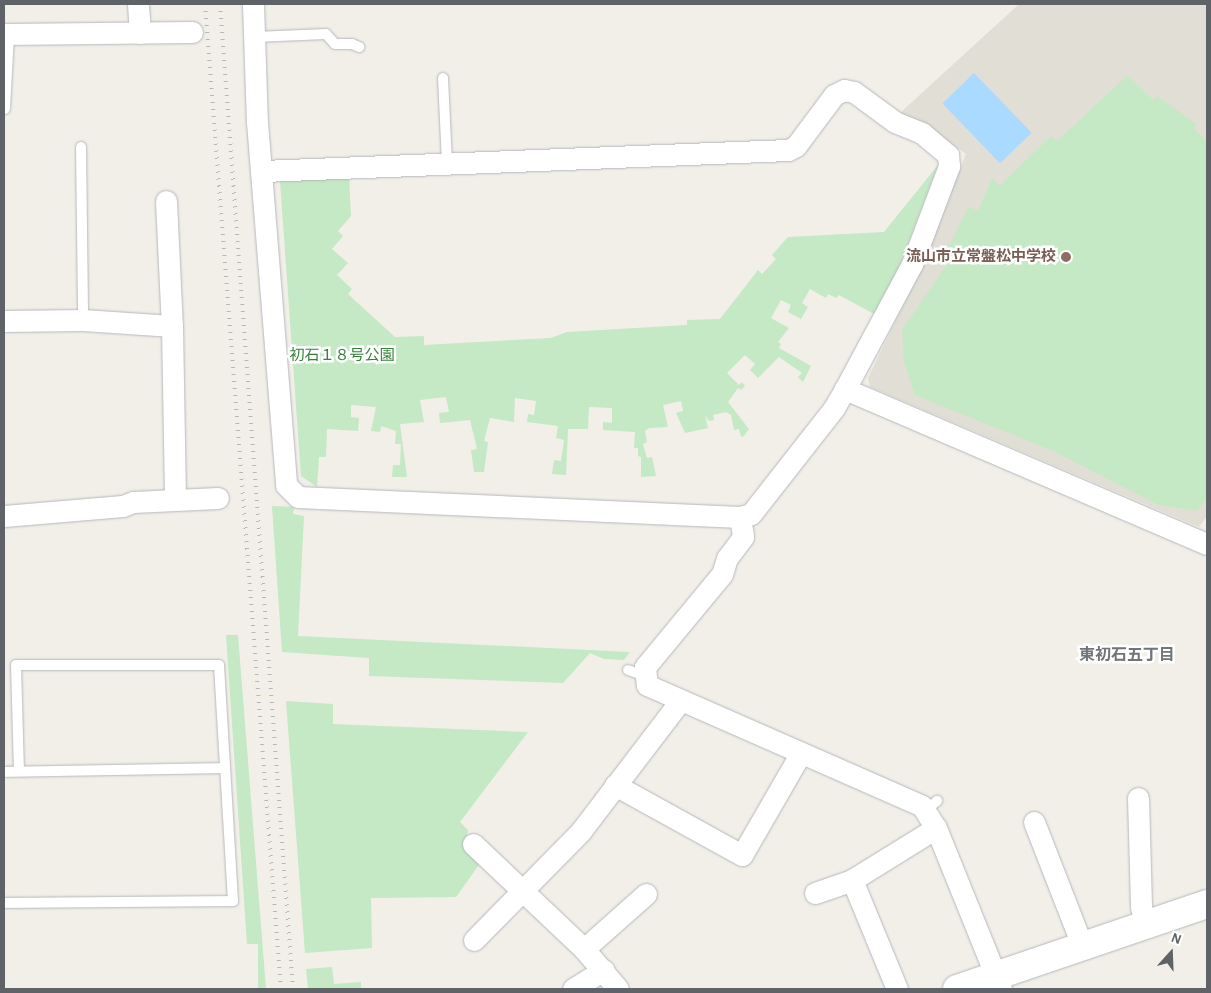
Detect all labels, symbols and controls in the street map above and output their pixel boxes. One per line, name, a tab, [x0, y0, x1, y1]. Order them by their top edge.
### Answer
place label: 流山市立常盤松中学校	[906, 248, 1056, 266]
marker: 流山市立常盤松中学校	[1060, 251, 1072, 263]
park label: 初石１８号公園	[290, 347, 394, 365]
district label: 東初石五丁目	[1079, 645, 1175, 665]
north arrow	[1146, 928, 1196, 978]
text: N	[1169, 931, 1183, 947]

